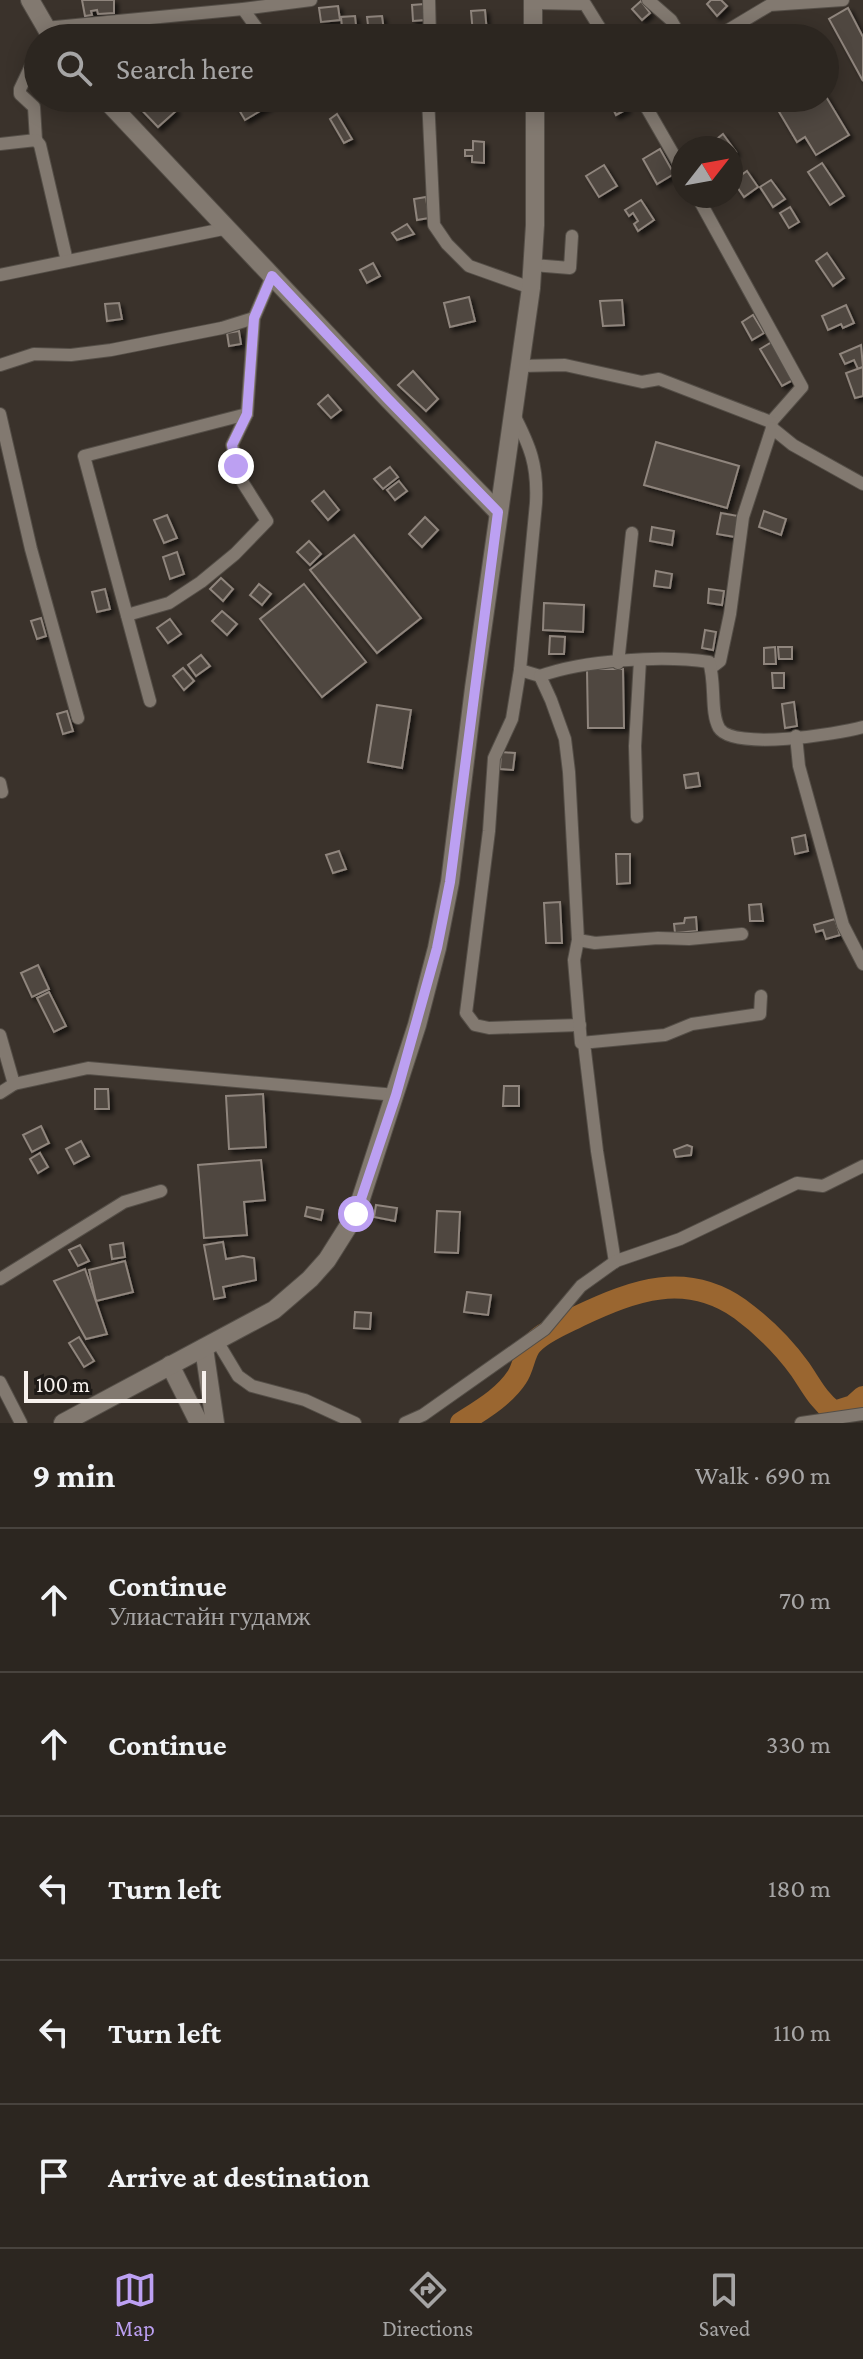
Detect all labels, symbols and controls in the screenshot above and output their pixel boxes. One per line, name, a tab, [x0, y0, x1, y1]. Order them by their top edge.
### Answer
search box	[24, 24, 839, 112]
icon: search	[52, 46, 96, 90]
text: Search here	[116, 52, 254, 85]
north arrow	[671, 136, 743, 208]
route end	[218, 448, 254, 484]
route start	[338, 1196, 374, 1232]
scale bar	[24, 1367, 206, 1403]
text: 100 m	[36, 1372, 90, 1397]
text: 9 min	[32, 1457, 115, 1494]
text: Walk · 690 m	[695, 1461, 831, 1490]
text: Continue	[108, 1569, 227, 1602]
icon: ahead	[32, 1578, 76, 1622]
text: 70 m	[779, 1586, 831, 1615]
text: Улиастайн гудамж	[108, 1602, 311, 1631]
icon: ahead	[32, 1722, 76, 1766]
text: Continue	[108, 1728, 227, 1761]
text: 330 m	[766, 1730, 831, 1759]
icon: left	[32, 1866, 76, 1910]
text: Turn left	[108, 1872, 221, 1905]
text: 180 m	[768, 1874, 831, 1903]
icon: left	[32, 2010, 76, 2054]
text: Turn left	[108, 2016, 221, 2049]
text: 110 m	[773, 2018, 831, 2047]
icon: arrive	[32, 2154, 76, 2198]
text: Arrive at destination	[108, 2160, 370, 2193]
tab: Map	[113, 2268, 157, 2341]
tab: Directions	[382, 2268, 473, 2341]
tab: Saved	[699, 2268, 750, 2341]

